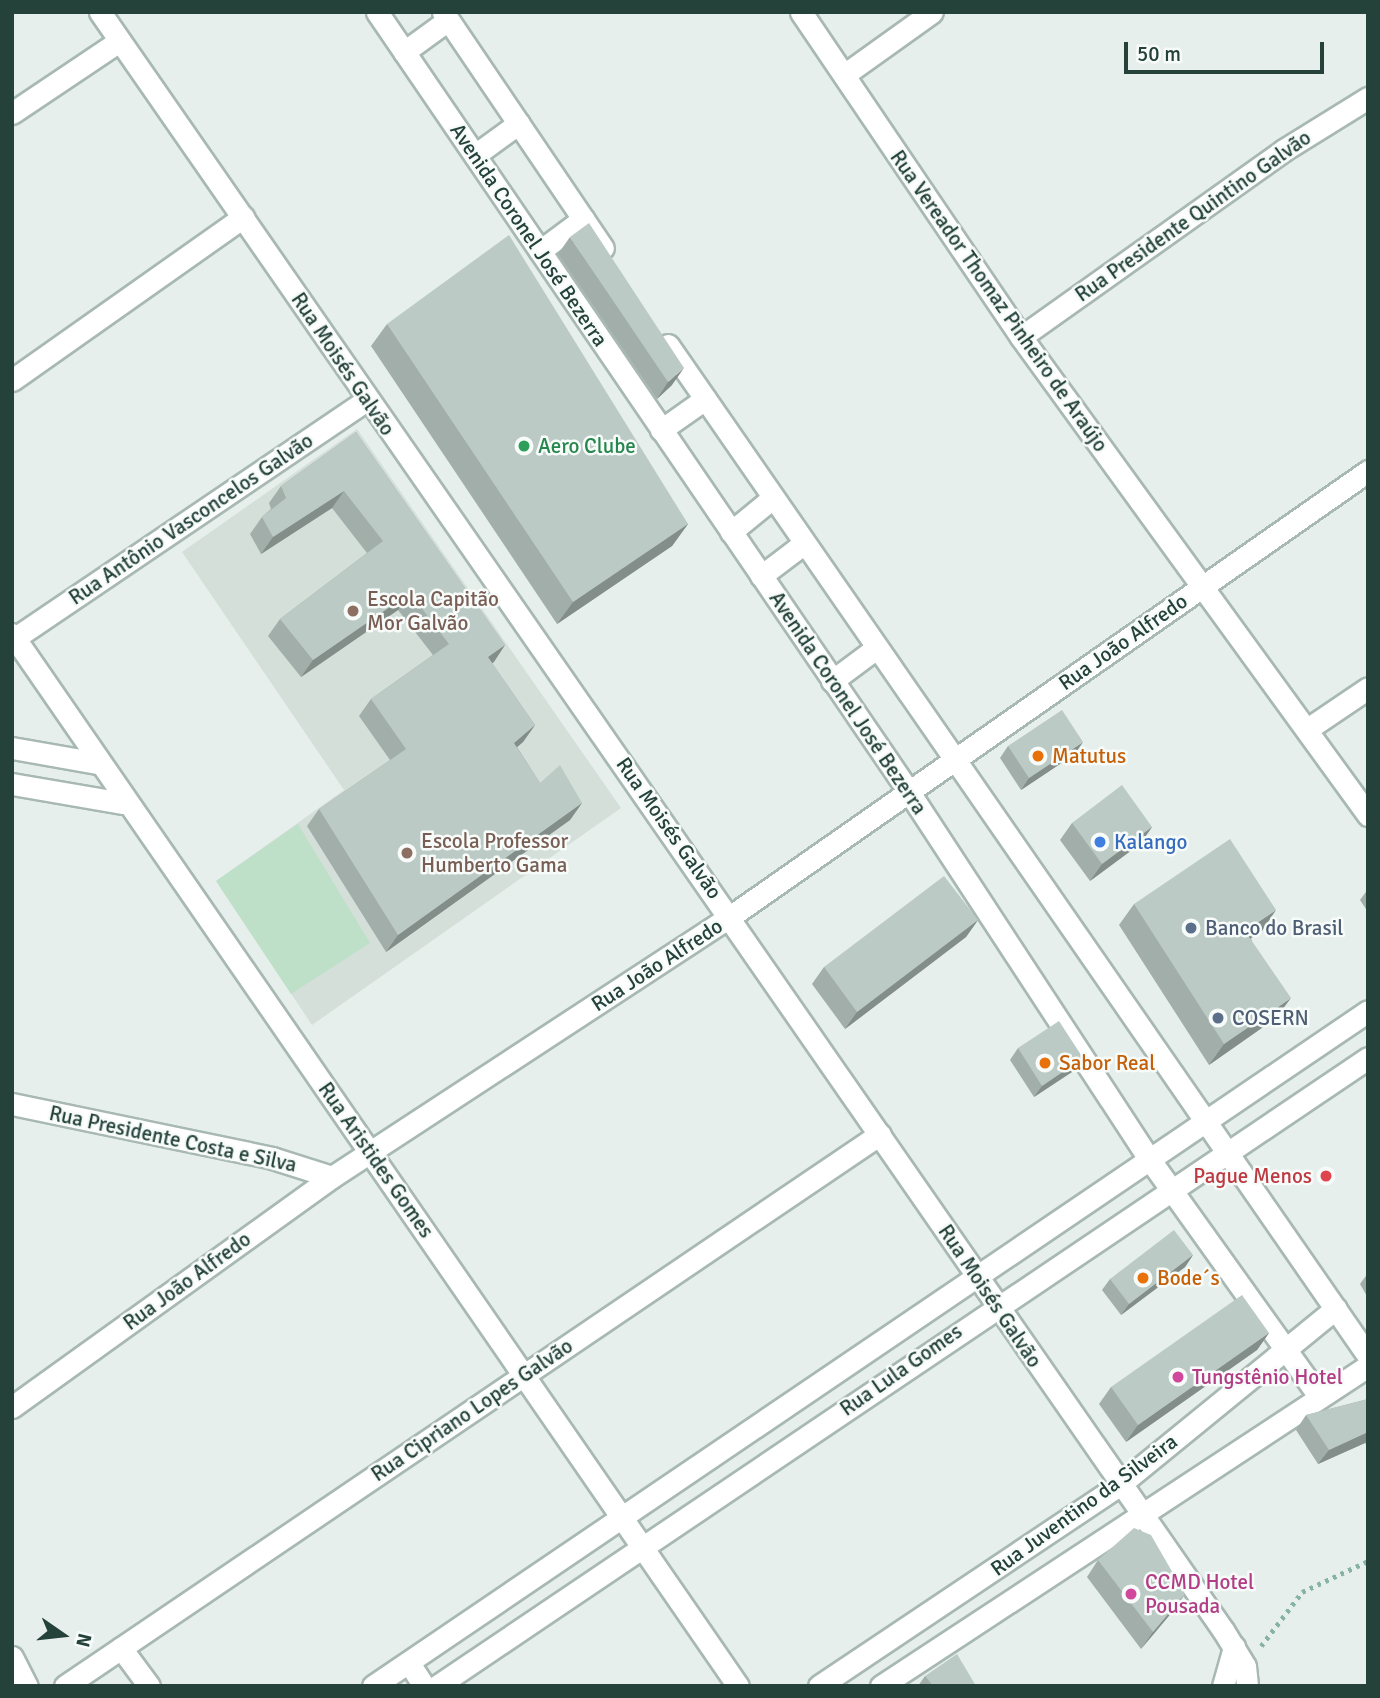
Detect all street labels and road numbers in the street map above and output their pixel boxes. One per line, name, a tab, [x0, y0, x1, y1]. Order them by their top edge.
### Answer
street label: Avenida Coronel José Bezerra	[445, 119, 613, 351]
street label: Rua Presidente Quintino Galvão	[1070, 125, 1316, 307]
street label: Rua Vereador Thomaz Pinheiro de Araújo	[885, 145, 1113, 457]
street label: Rua Moisés Galvão	[286, 288, 400, 440]
street label: Rua Antônio Vasconcelos Galvão	[64, 428, 318, 610]
street label: Avenida Coronel José Bezerra	[764, 587, 932, 819]
street label: Rua João Alfredo	[1054, 588, 1192, 696]
street label: Rua Moisés Galvão	[611, 752, 727, 904]
street label: Rua João Alfredo	[587, 913, 727, 1017]
street label: Rua Aristides Gomes	[313, 1077, 439, 1243]
street label: Rua Presidente Costa e Silva	[47, 1100, 299, 1178]
street label: Rua Moisés Galvão	[933, 1220, 1047, 1372]
street label: Rua João Alfredo	[118, 1226, 256, 1336]
street label: Rua Lula Gomes	[835, 1319, 967, 1421]
street label: Rua Cipriano Lopes Galvão	[366, 1333, 578, 1487]
street label: Rua Juventino da Silveira	[986, 1429, 1182, 1581]

